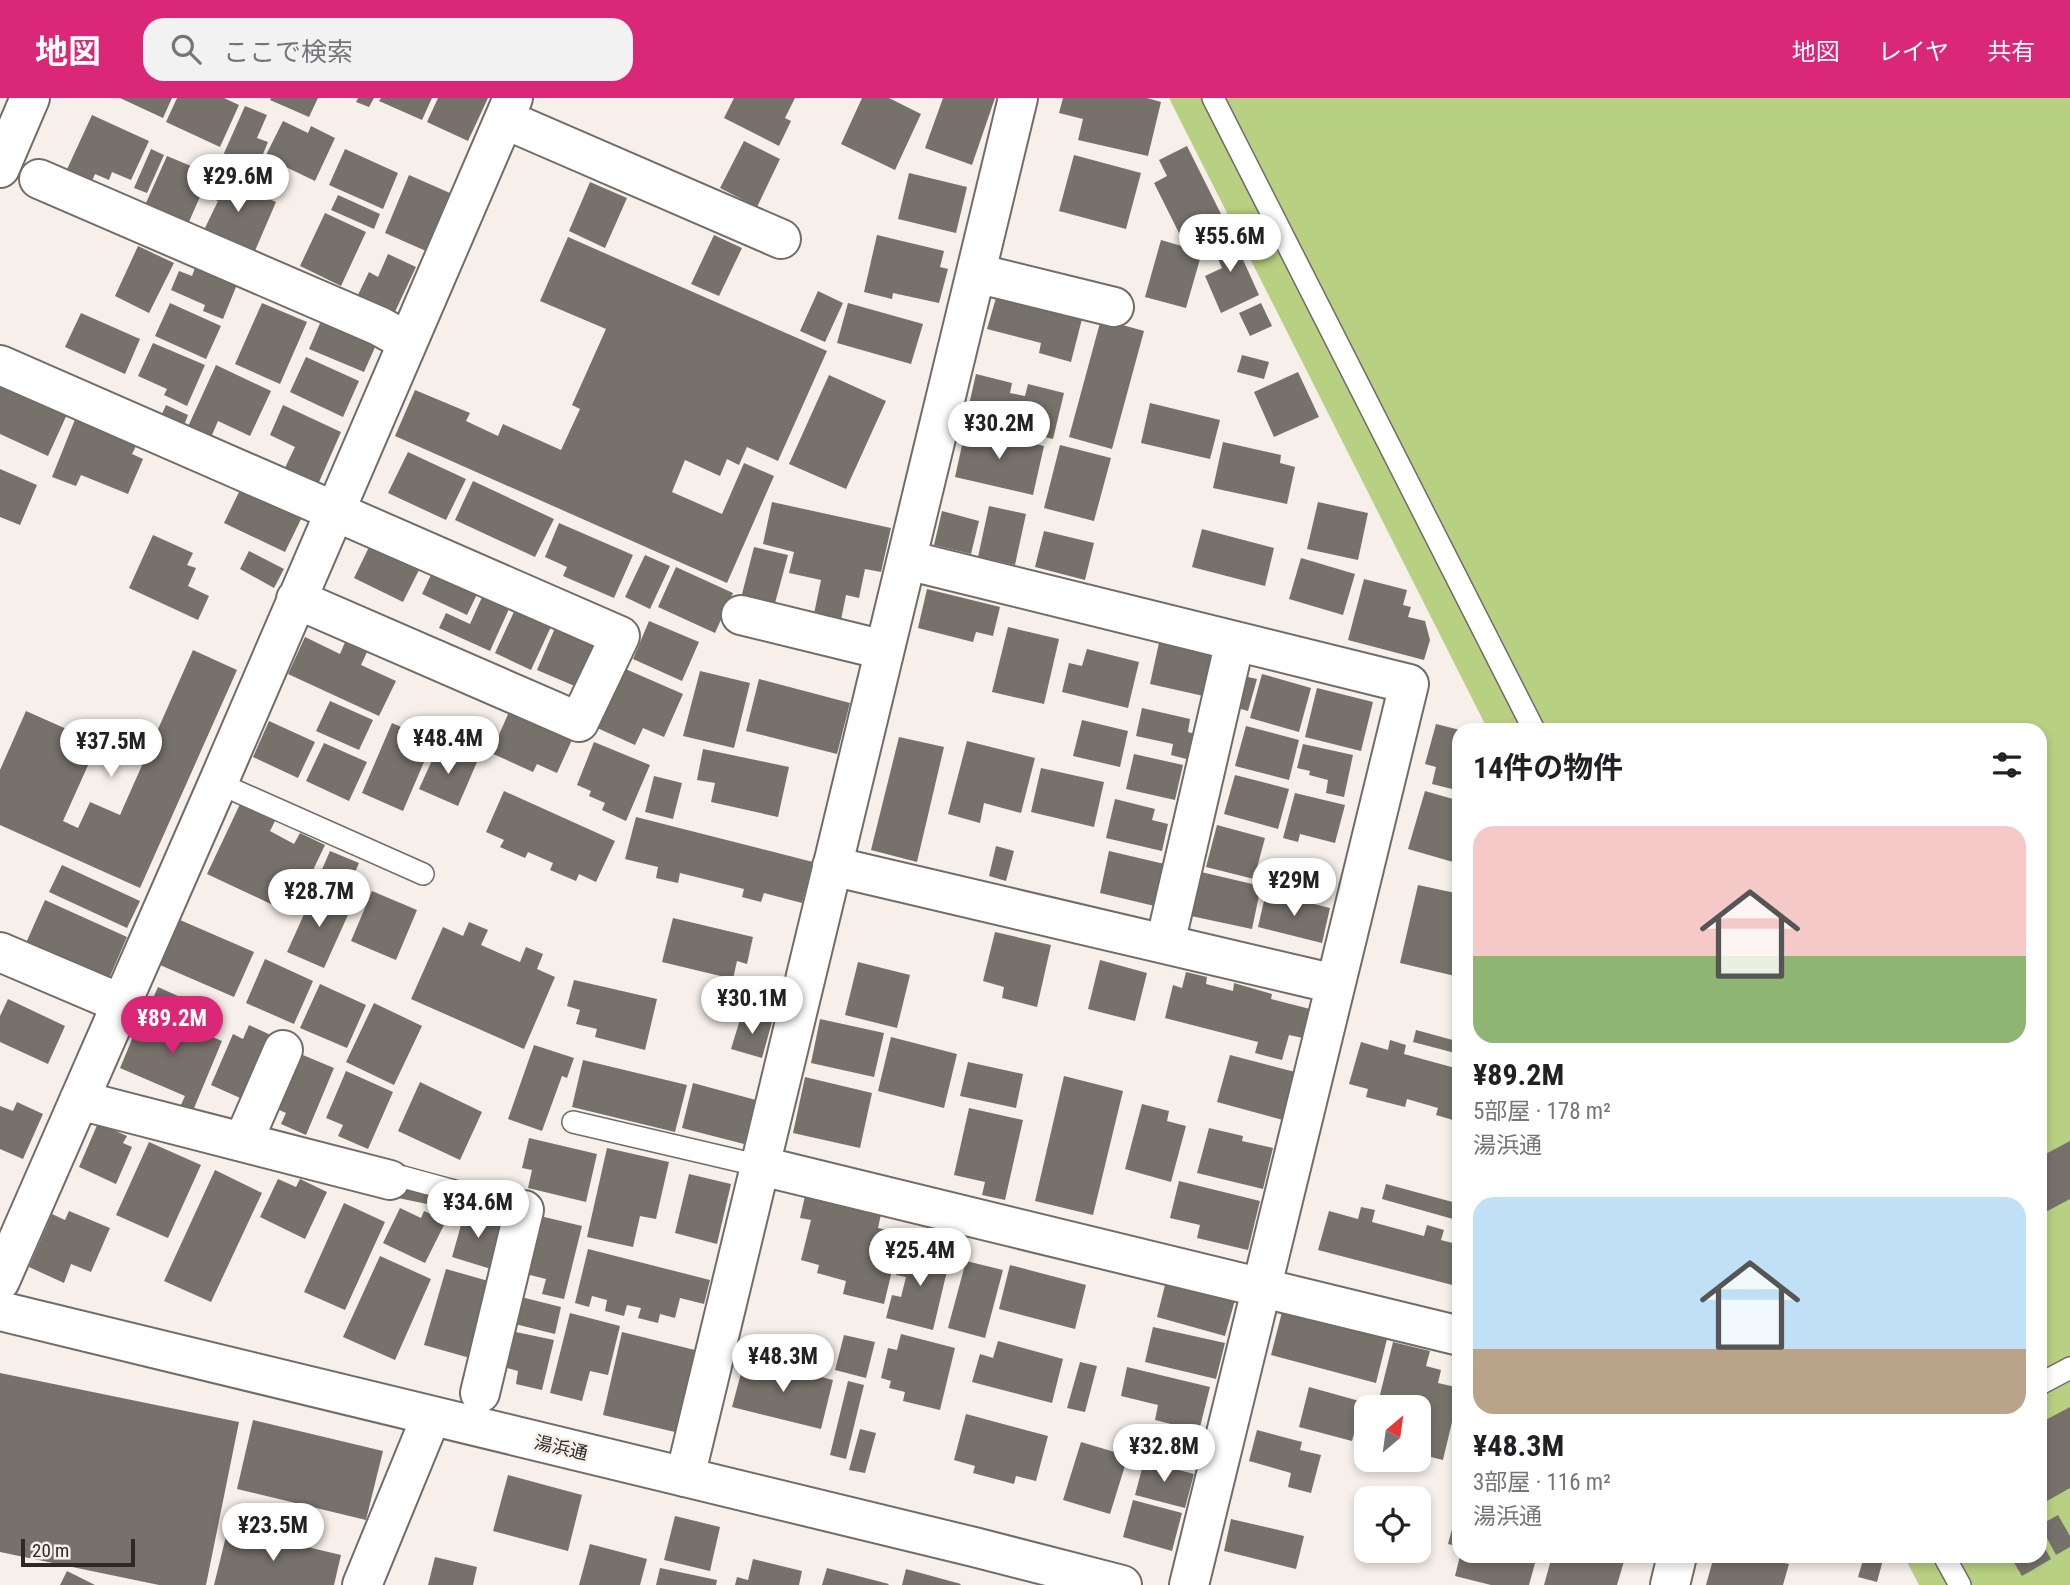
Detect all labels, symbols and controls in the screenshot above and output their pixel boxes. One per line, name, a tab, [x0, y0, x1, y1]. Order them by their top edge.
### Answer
search box	[143, 18, 633, 81]
icon: search	[167, 30, 205, 68]
text: 地図	[35, 32, 101, 71]
text: ここで検索	[223, 37, 353, 67]
text: 地図	[1792, 38, 1840, 66]
text: レイヤ	[1878, 38, 1949, 66]
text: 共有	[1987, 38, 2035, 66]
pin: ¥29.6M	[181, 155, 295, 214]
text: ¥29.6M	[203, 163, 273, 190]
pin: ¥55.6M	[1173, 214, 1287, 274]
text: ¥55.6M	[1195, 223, 1265, 250]
pin: ¥30.2M	[942, 402, 1056, 461]
text: ¥30.2M	[964, 410, 1034, 437]
pin: ¥48.4M	[391, 716, 505, 776]
pin: ¥37.5M	[54, 720, 168, 779]
text: ¥48.4M	[413, 725, 483, 752]
text: ¥37.5M	[76, 728, 146, 755]
icon: filters	[1988, 746, 2026, 784]
text: 14件の物件	[1473, 750, 1623, 785]
pin: ¥29M	[1253, 858, 1335, 918]
text: ¥29M	[1268, 867, 1320, 894]
pin: ¥28.7M	[262, 870, 376, 929]
icon: home	[1687, 871, 1813, 997]
text: ¥28.7M	[284, 878, 354, 905]
pin: ¥30.1M	[695, 976, 809, 1036]
text: ¥30.1M	[717, 985, 787, 1012]
pin: ¥89.2M	[115, 996, 229, 1056]
text: ¥89.2M	[137, 1005, 207, 1032]
text: ¥89.2M	[1473, 1057, 1564, 1092]
text: 5部屋 · 178 m²	[1473, 1098, 1611, 1125]
text: 湯浜通	[1473, 1132, 1542, 1159]
pin: ¥34.6M	[421, 1180, 535, 1240]
text: ¥34.6M	[443, 1189, 513, 1216]
pin: ¥25.4M	[863, 1228, 977, 1288]
text: ¥25.4M	[885, 1237, 955, 1264]
icon: home	[1687, 1242, 1813, 1368]
pin: ¥48.3M	[726, 1334, 840, 1394]
text: ¥48.3M	[748, 1343, 818, 1370]
north arrow	[1354, 1395, 1432, 1472]
map controls	[1354, 1395, 1431, 1563]
pin: ¥32.8M	[1107, 1424, 1221, 1484]
text: ¥48.3M	[1473, 1428, 1564, 1463]
street label: 湯浜通	[532, 1431, 590, 1464]
text: ¥32.8M	[1129, 1433, 1199, 1460]
text: 3部屋 · 116 m²	[1473, 1469, 1611, 1496]
button: locate	[1354, 1486, 1431, 1563]
text: 湯浜通	[1473, 1503, 1542, 1530]
pin: ¥23.5M	[216, 1504, 330, 1563]
text: ¥23.5M	[238, 1512, 308, 1539]
scale bar	[21, 1536, 135, 1568]
text: 20 m	[32, 1539, 69, 1562]

